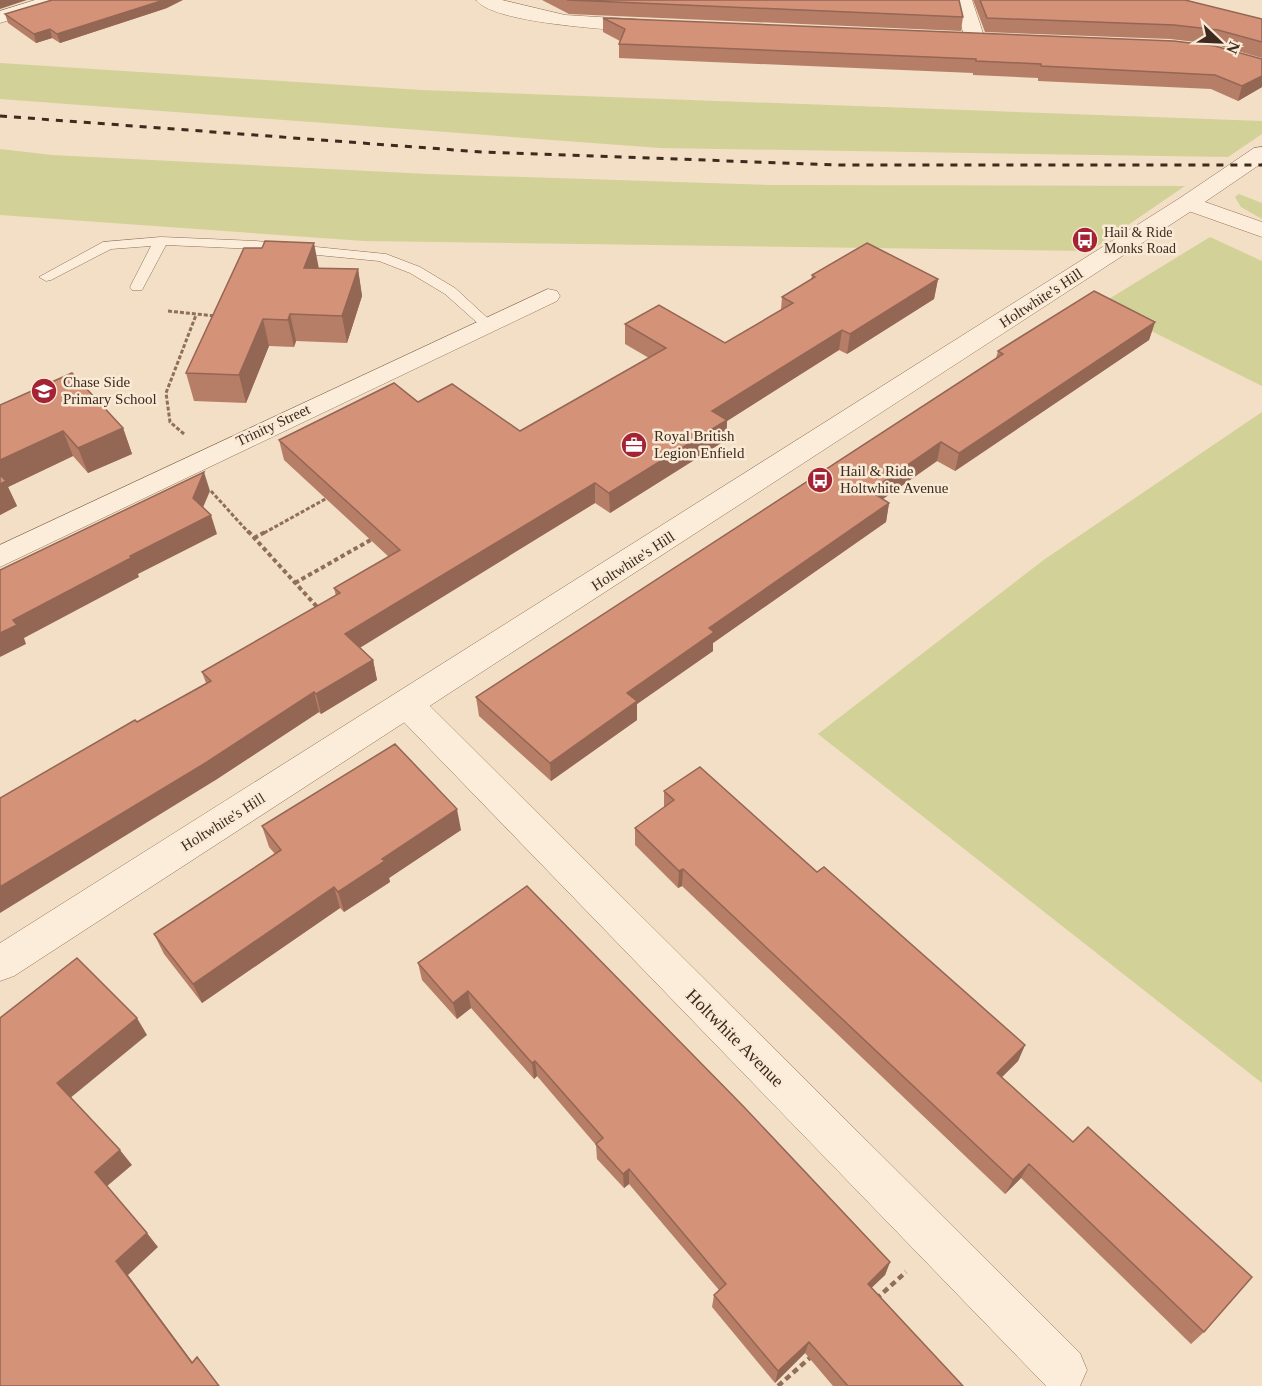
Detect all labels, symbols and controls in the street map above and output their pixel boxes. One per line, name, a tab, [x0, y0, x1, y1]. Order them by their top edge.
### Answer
north arrow	[1190, 12, 1250, 72]
text: N	[1223, 39, 1243, 57]
bus stop icon: Hail & Ride Monks Road	[1070, 225, 1100, 255]
place label: Hail & Ride Monks Road	[1104, 225, 1176, 256]
street label: Holtwhite's Hill	[997, 265, 1085, 331]
place label: Chase Side Primary School	[63, 374, 157, 407]
school or university icon: Chase Side Primary School	[29, 376, 59, 406]
street label: Trinity Street	[233, 401, 313, 449]
place label: Royal British Legion Enfield	[654, 428, 745, 461]
office icon: Royal British Legion Enfield	[619, 430, 649, 460]
place label: Hail & Ride Holtwhite Avenue	[840, 463, 949, 496]
bus stop icon: Hail & Ride Holtwhite Avenue	[805, 465, 835, 495]
street label: Holtwhite's Hill	[589, 528, 677, 594]
street label: Holtwhite's Hill	[178, 790, 268, 854]
street label: Holtwhite Avenue	[682, 985, 788, 1091]

